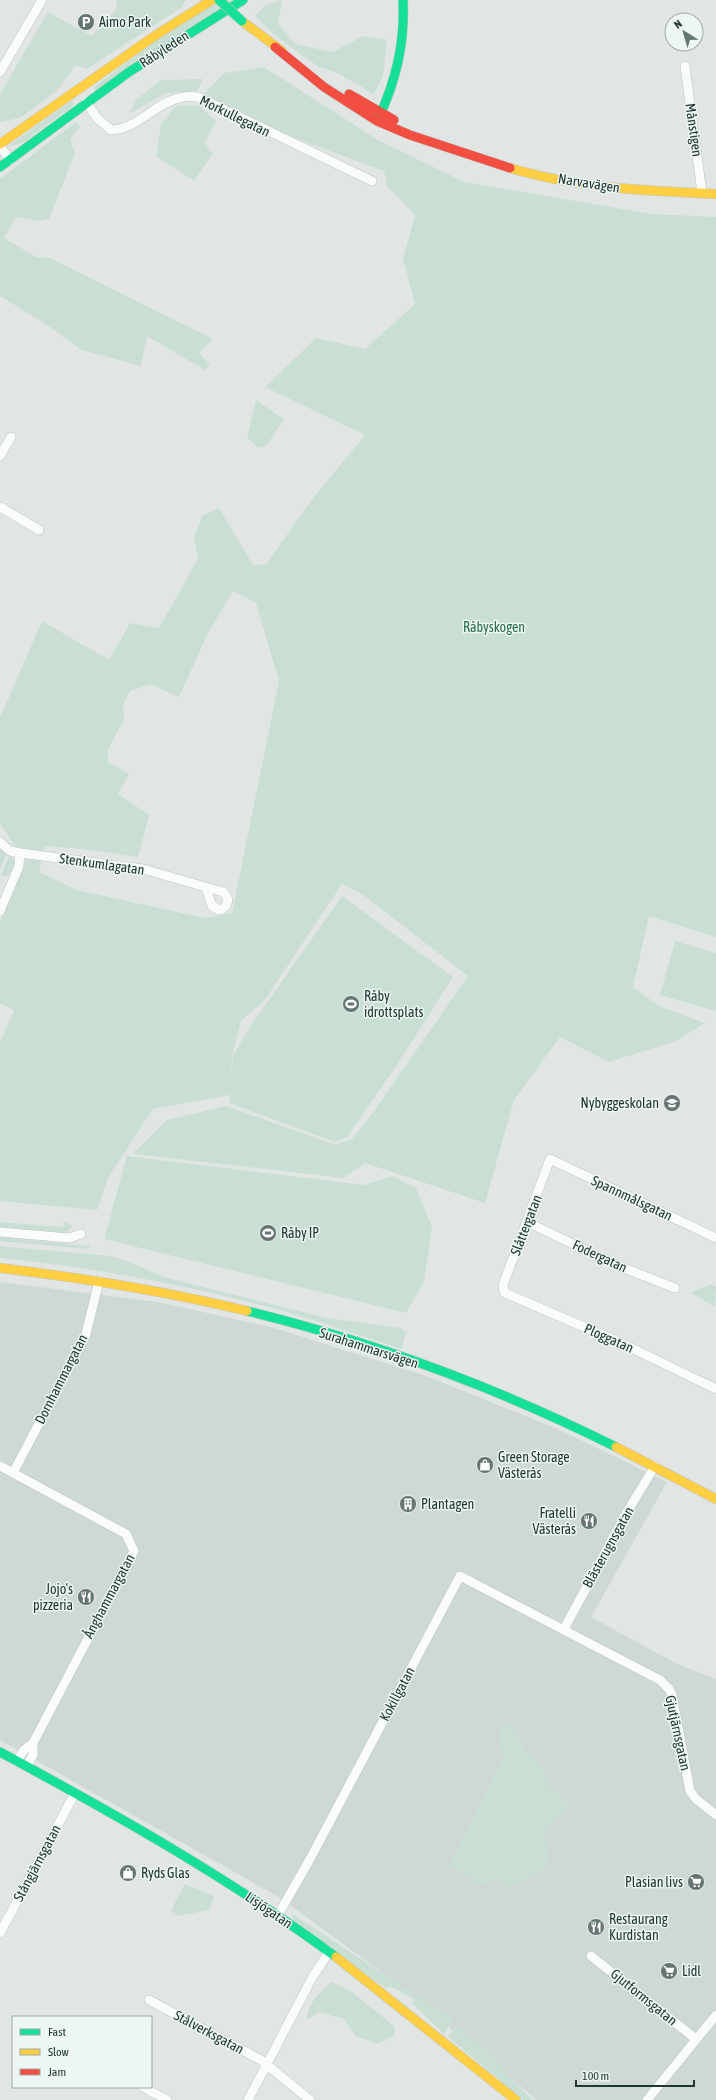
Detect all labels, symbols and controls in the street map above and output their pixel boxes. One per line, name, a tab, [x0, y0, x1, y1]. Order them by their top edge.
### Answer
parking icon: Aimo Park	[76, 12, 96, 32]
north arrow	[664, 12, 704, 52]
place label: Aimo Park	[99, 14, 151, 30]
text: N	[672, 17, 684, 31]
street label: Råbyleden	[136, 27, 192, 71]
street label: Morkullegatan	[197, 92, 273, 140]
street label: Månstigen	[682, 102, 706, 158]
street label: Narvavägen	[557, 170, 621, 196]
park label: Råbyskogen	[463, 619, 525, 635]
street label: Stenkumlagatan	[58, 850, 146, 878]
place label: Råby idrottsplats	[364, 988, 423, 1020]
sports icon: Råby idrottsplats	[341, 994, 361, 1014]
school or university icon: Nybyggeskolan	[662, 1093, 682, 1113]
place label: Nybyggeskolan	[580, 1095, 659, 1111]
street label: Spannmålsgatan	[589, 1172, 675, 1224]
street label: Slåttergatan	[507, 1192, 545, 1258]
sports icon: Råby IP	[258, 1223, 278, 1243]
place label: Råby IP	[281, 1225, 319, 1241]
street label: Fodergatan	[570, 1236, 630, 1276]
street label: Ploggatan	[582, 1320, 636, 1356]
street label: Surahammarsvägen	[318, 1324, 420, 1372]
street label: Dornhammargatan	[31, 1331, 91, 1427]
place label: Green Storage Västerås	[498, 1449, 570, 1481]
shop icon: Green Storage Västerås	[475, 1455, 495, 1475]
building icon: Plantagen	[398, 1494, 418, 1514]
place label: Plantagen	[421, 1496, 474, 1512]
street label: Blästerugnsgatan	[579, 1504, 637, 1590]
place label: Fratelli Västerås	[533, 1505, 576, 1537]
restaurant icon: Fratelli Västerås	[579, 1511, 599, 1531]
street label: Ånghammargatan	[79, 1551, 138, 1641]
place label: Jojo's pizzeria	[33, 1581, 73, 1613]
restaurant icon: Jojo's pizzeria	[76, 1587, 96, 1607]
street label: Kokillgatan	[376, 1664, 418, 1724]
street label: Gjutjärnsgatan	[662, 1694, 694, 1772]
street label: Stångjärnsgatan	[10, 1822, 64, 1904]
shop icon: Ryds Glas	[118, 1863, 138, 1883]
place label: Ryds Glas	[141, 1865, 190, 1881]
supermarket icon: Plasian livs	[686, 1872, 706, 1892]
place label: Plasian livs	[625, 1874, 683, 1890]
street label: Lisjögatan	[243, 1889, 295, 1931]
place label: Restaurang Kurdistan	[609, 1911, 668, 1943]
restaurant icon: Restaurang Kurdistan	[586, 1917, 606, 1937]
supermarket icon: Lidl	[659, 1961, 679, 1981]
place label: Lidl	[682, 1963, 701, 1979]
street label: Gjutformsgatan	[608, 1965, 680, 2029]
street label: Stålverksgatan	[171, 2007, 247, 2057]
legend	[12, 2016, 152, 2088]
text: Fast	[48, 2025, 66, 2039]
text: Slow	[48, 2045, 69, 2059]
scale bar	[576, 2062, 694, 2088]
text: Jam	[48, 2065, 66, 2079]
text: 100 m	[582, 2069, 609, 2083]

